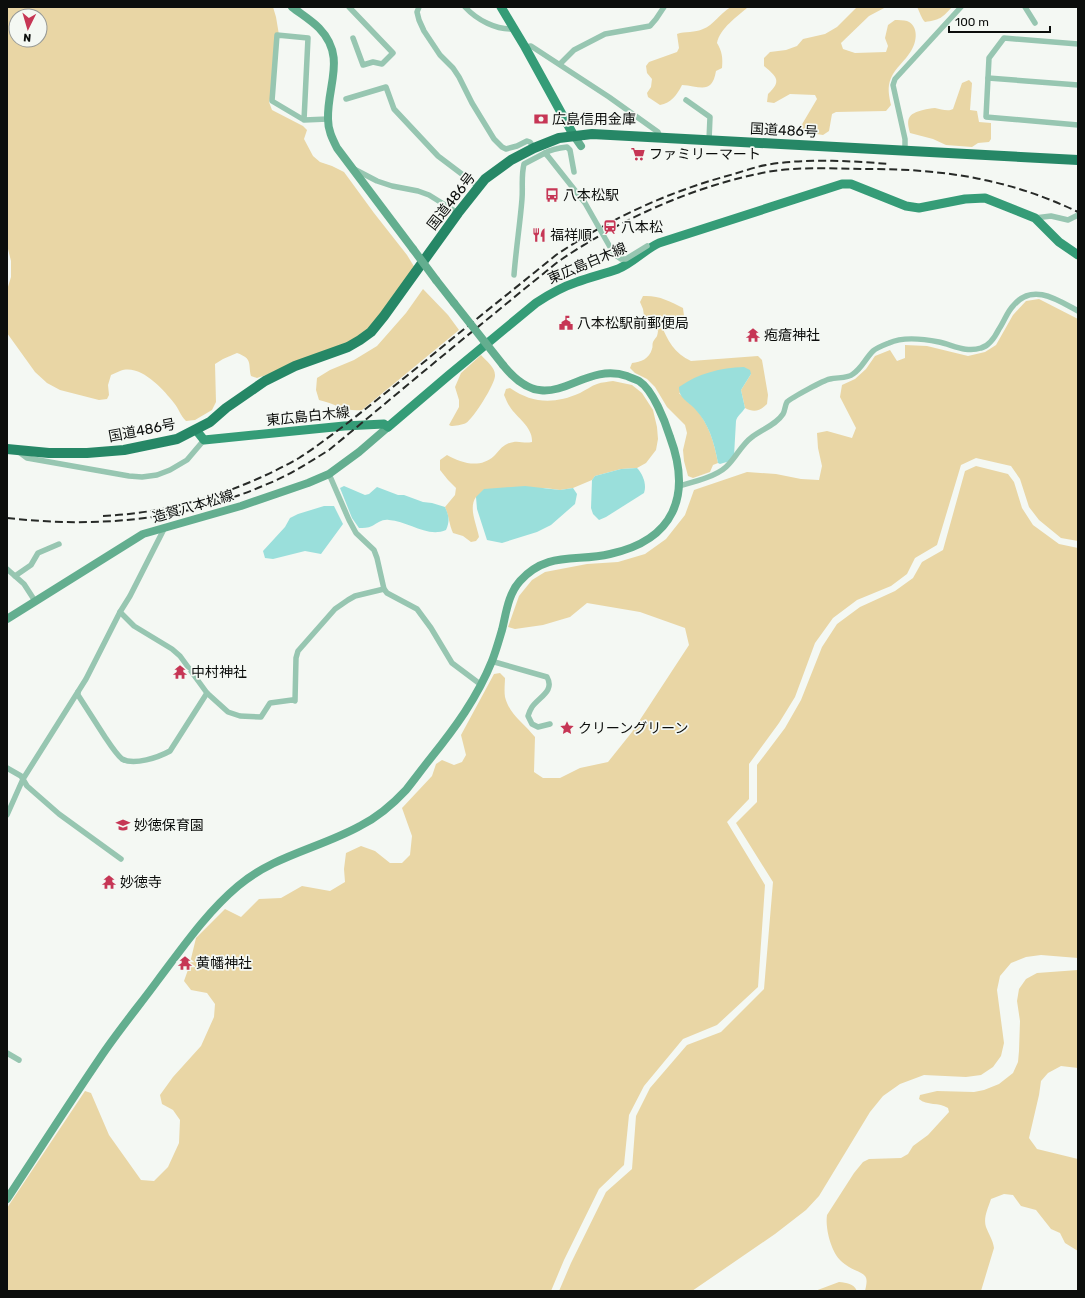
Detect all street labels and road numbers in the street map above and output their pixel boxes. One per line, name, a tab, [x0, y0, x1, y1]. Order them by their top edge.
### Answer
street label: 国道486号	[750, 120, 818, 141]
street label: 国道486号	[424, 169, 479, 233]
street label: 東広島白木線	[545, 239, 629, 288]
street label: 東広島白木線	[265, 404, 351, 429]
street label: 国道486号	[107, 416, 177, 445]
street label: 造賀八本松線	[150, 487, 236, 526]

